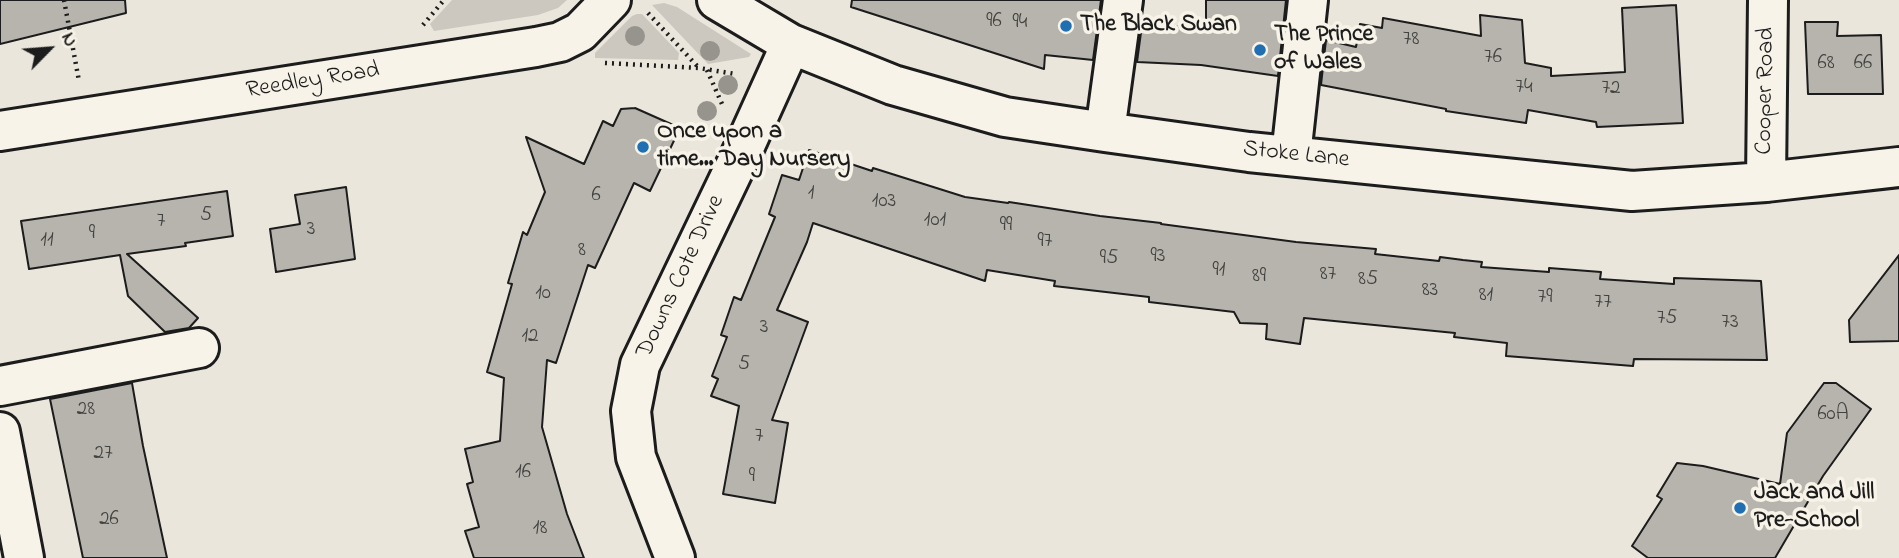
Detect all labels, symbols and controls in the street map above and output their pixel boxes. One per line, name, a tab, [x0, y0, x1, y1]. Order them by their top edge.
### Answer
house number: 96	[986, 10, 1002, 36]
house number: 94	[1013, 11, 1027, 37]
place label: The Black Swan	[1080, 12, 1237, 40]
north arrow	[14, 14, 84, 84]
marker: The Black Swan	[1058, 18, 1074, 34]
place label: The Prince of Wales	[1274, 22, 1373, 78]
street label: Cooper Road	[1751, 27, 1783, 155]
text: N	[54, 28, 83, 51]
house number: 78	[1403, 28, 1419, 54]
marker: The Prince of Wales	[1252, 42, 1268, 58]
house number: 76	[1484, 46, 1502, 72]
house number: 68	[1817, 52, 1835, 78]
house number: 66	[1854, 52, 1872, 78]
street label: Reedley Road	[244, 57, 382, 107]
house number: 74	[1515, 76, 1533, 102]
house number: 72	[1601, 77, 1621, 103]
place label: Once upon a time... Day Nursery	[657, 119, 850, 175]
street label: Stoke Lane	[1241, 136, 1351, 176]
marker: Once upon a time... Day Nursery	[635, 139, 651, 155]
house number: 1	[808, 182, 814, 208]
house number: 6	[591, 184, 601, 210]
house number: 103	[872, 190, 896, 216]
street label: Downs Cote Drive	[632, 191, 732, 363]
house number: 5	[200, 204, 212, 230]
house number: 101	[924, 209, 946, 235]
house number: 7	[157, 210, 165, 236]
house number: 99	[1000, 214, 1012, 240]
house number: 3	[307, 218, 315, 244]
house number: 9	[89, 222, 95, 248]
house number: 11	[40, 229, 54, 255]
house number: 97	[1038, 230, 1052, 256]
house number: 8	[578, 239, 586, 265]
house number: 93	[1151, 245, 1165, 271]
house number: 95	[1100, 247, 1118, 273]
house number: 91	[1213, 259, 1225, 285]
house number: 87	[1320, 263, 1336, 289]
house number: 89	[1252, 265, 1266, 291]
house number: 85	[1358, 268, 1378, 294]
house number: 83	[1422, 279, 1438, 305]
house number: 10	[535, 282, 551, 308]
house number: 81	[1479, 284, 1493, 310]
house number: 79	[1538, 286, 1552, 312]
house number: 77	[1594, 291, 1612, 317]
house number: 75	[1657, 307, 1677, 333]
house number: 73	[1721, 311, 1739, 337]
house number: 3	[760, 316, 768, 342]
house number: 12	[521, 325, 539, 351]
house number: 5	[738, 353, 750, 379]
house number: 28	[77, 398, 95, 424]
house number: 60A	[1817, 403, 1849, 429]
house number: 7	[755, 425, 763, 451]
house number: 27	[93, 442, 113, 468]
house number: 16	[515, 461, 531, 487]
house number: 9	[749, 465, 755, 491]
place label: Jack and Jill Pre-School	[1754, 480, 1874, 536]
marker: Jack and Jill Pre-School	[1732, 500, 1748, 516]
house number: 26	[99, 508, 119, 534]
house number: 18	[533, 517, 547, 543]

